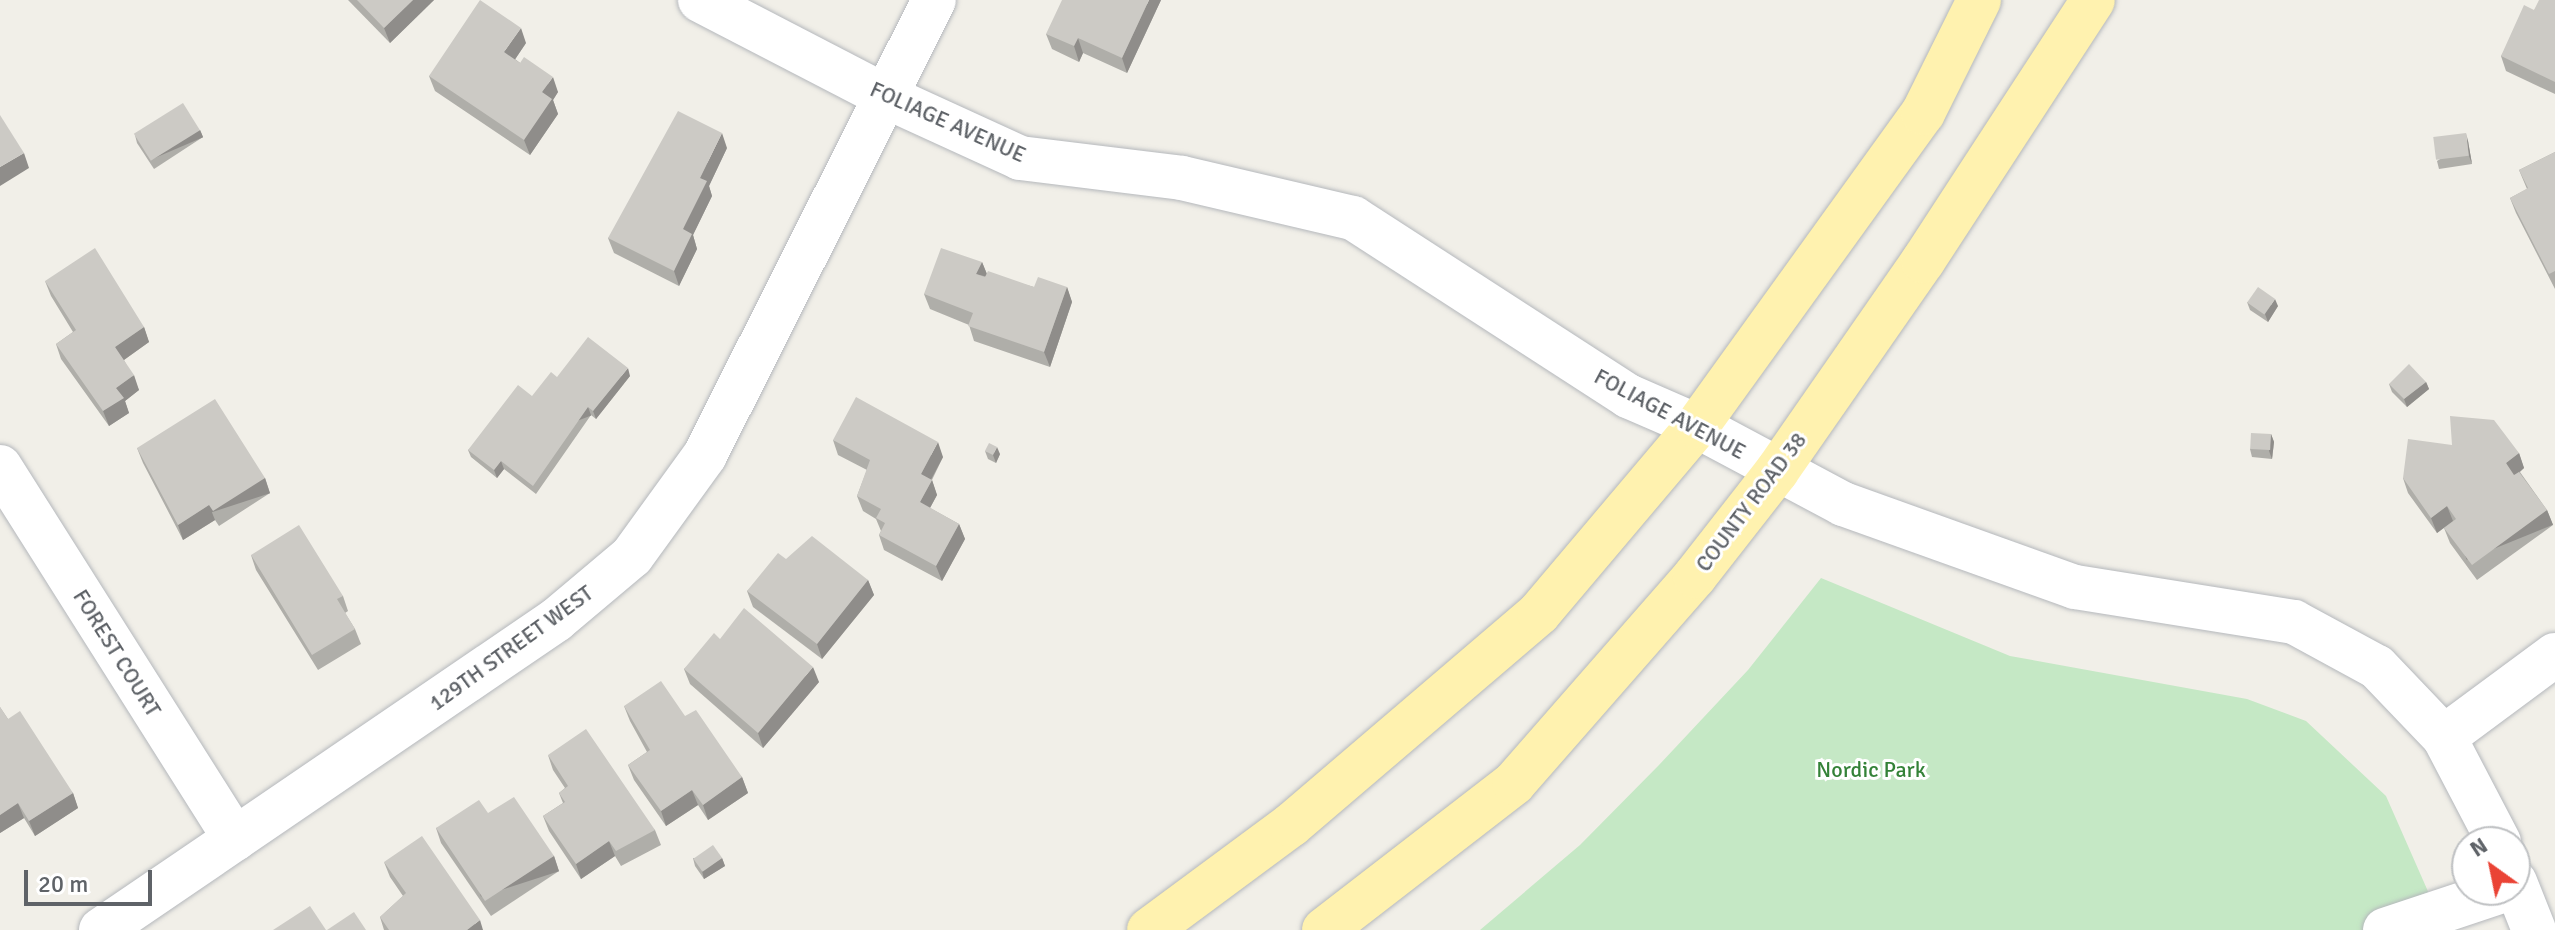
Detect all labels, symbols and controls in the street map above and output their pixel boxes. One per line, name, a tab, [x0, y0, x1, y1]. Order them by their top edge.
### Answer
street label: FOLIAGE AVENUE	[866, 76, 1030, 168]
street label: FOLIAGE AVENUE	[1590, 363, 1750, 465]
street label: COUNTY ROAD 38	[1690, 427, 1812, 577]
street label: 129TH STREET WEST	[424, 580, 598, 716]
street label: FOREST COURT	[67, 585, 167, 721]
park label: Nordic Park	[1816, 757, 1926, 783]
north arrow	[2451, 826, 2531, 906]
text: N	[2465, 832, 2493, 863]
scale bar	[28, 854, 156, 904]
text: 20 m	[38, 869, 88, 899]

